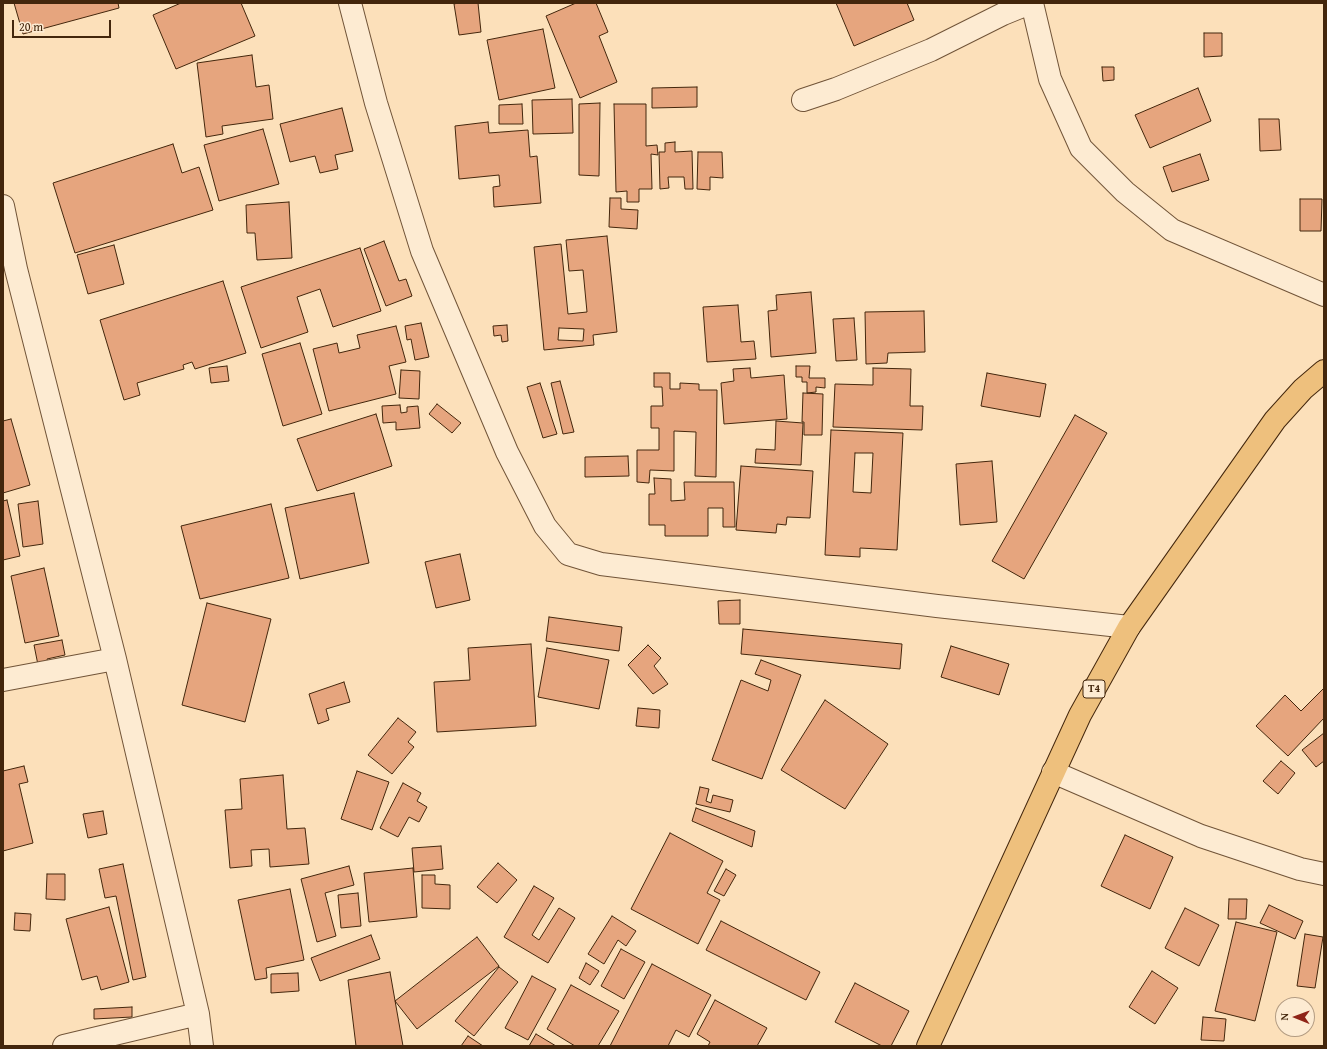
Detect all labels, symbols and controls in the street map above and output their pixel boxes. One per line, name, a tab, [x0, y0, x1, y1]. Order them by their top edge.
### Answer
scale bar	[14, 12, 113, 38]
text: 20 m	[19, 18, 43, 35]
road number: T4	[1083, 680, 1105, 698]
north arrow	[1275, 997, 1315, 1037]
text: N	[1276, 1013, 1292, 1021]

